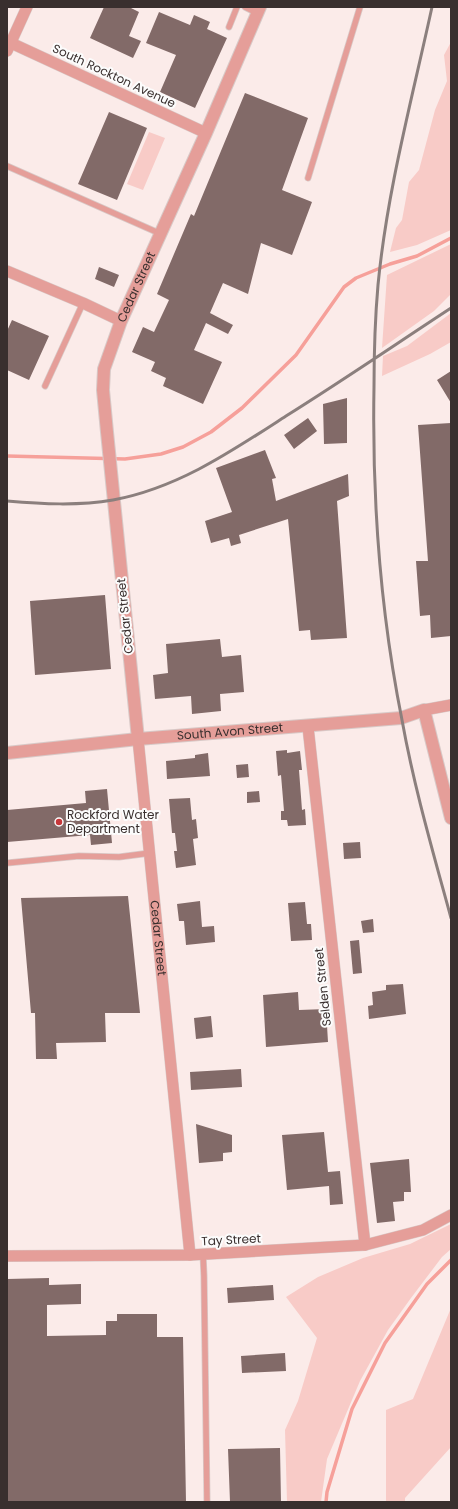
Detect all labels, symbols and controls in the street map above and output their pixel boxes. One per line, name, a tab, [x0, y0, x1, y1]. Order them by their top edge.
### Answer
street label: South Rockton Avenue	[50, 40, 179, 112]
street label: Cedar Street	[113, 249, 159, 325]
street label: Cedar Street	[112, 577, 137, 655]
street label: South Avon Street	[176, 718, 284, 744]
place label: Rockford Water Department	[67, 806, 159, 837]
marker: Rockford Water Department	[54, 817, 64, 827]
street label: Cedar Street	[146, 899, 171, 977]
street label: Selden Street	[310, 947, 335, 1027]
street label: Tay Street	[201, 1229, 261, 1250]

